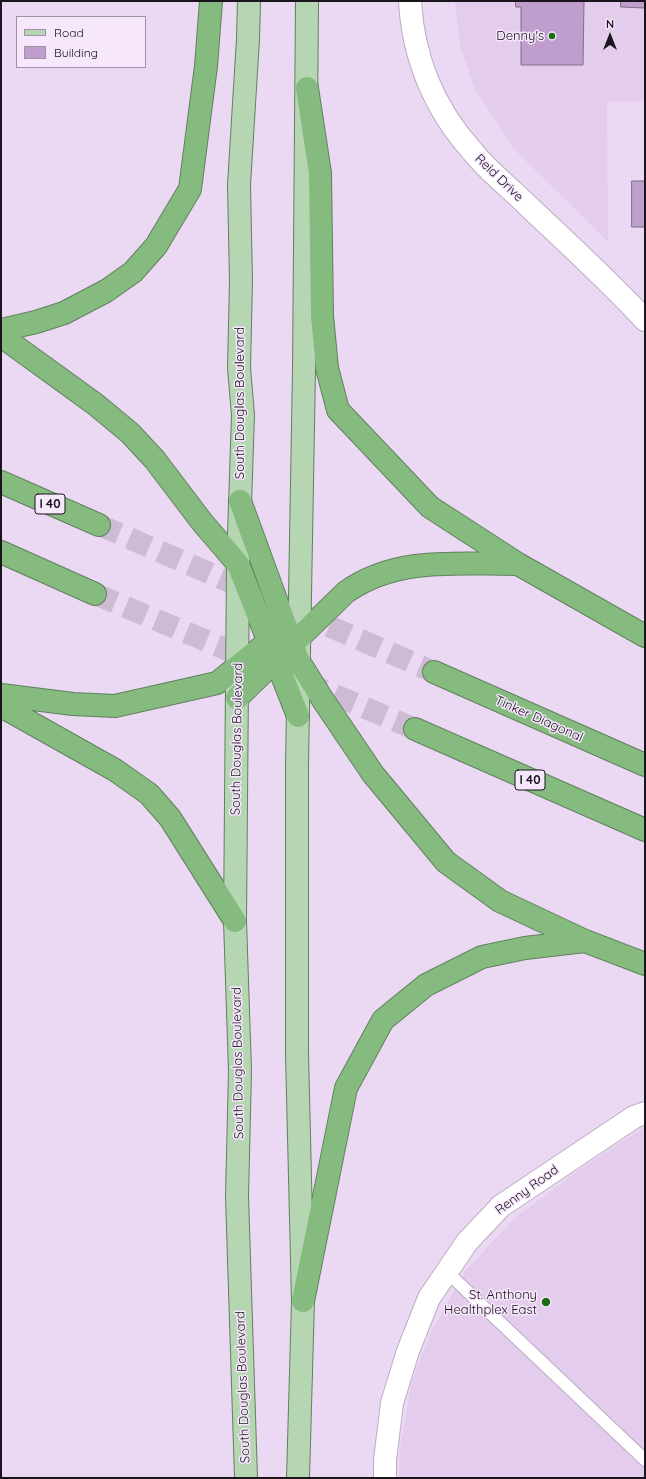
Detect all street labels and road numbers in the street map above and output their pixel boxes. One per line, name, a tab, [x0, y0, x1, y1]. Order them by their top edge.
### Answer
street label: Reid Drive	[471, 151, 527, 205]
street label: South Douglas Boulevard	[232, 327, 248, 479]
road number: I 40	[35, 494, 65, 514]
street label: South Douglas Boulevard	[228, 663, 246, 815]
street label: Tinker Diagonal	[493, 693, 585, 745]
road number: I 40	[515, 770, 545, 790]
street label: South Douglas Boulevard	[229, 987, 247, 1139]
street label: Renny Road	[492, 1162, 562, 1218]
street label: South Douglas Boulevard	[233, 1311, 253, 1463]

